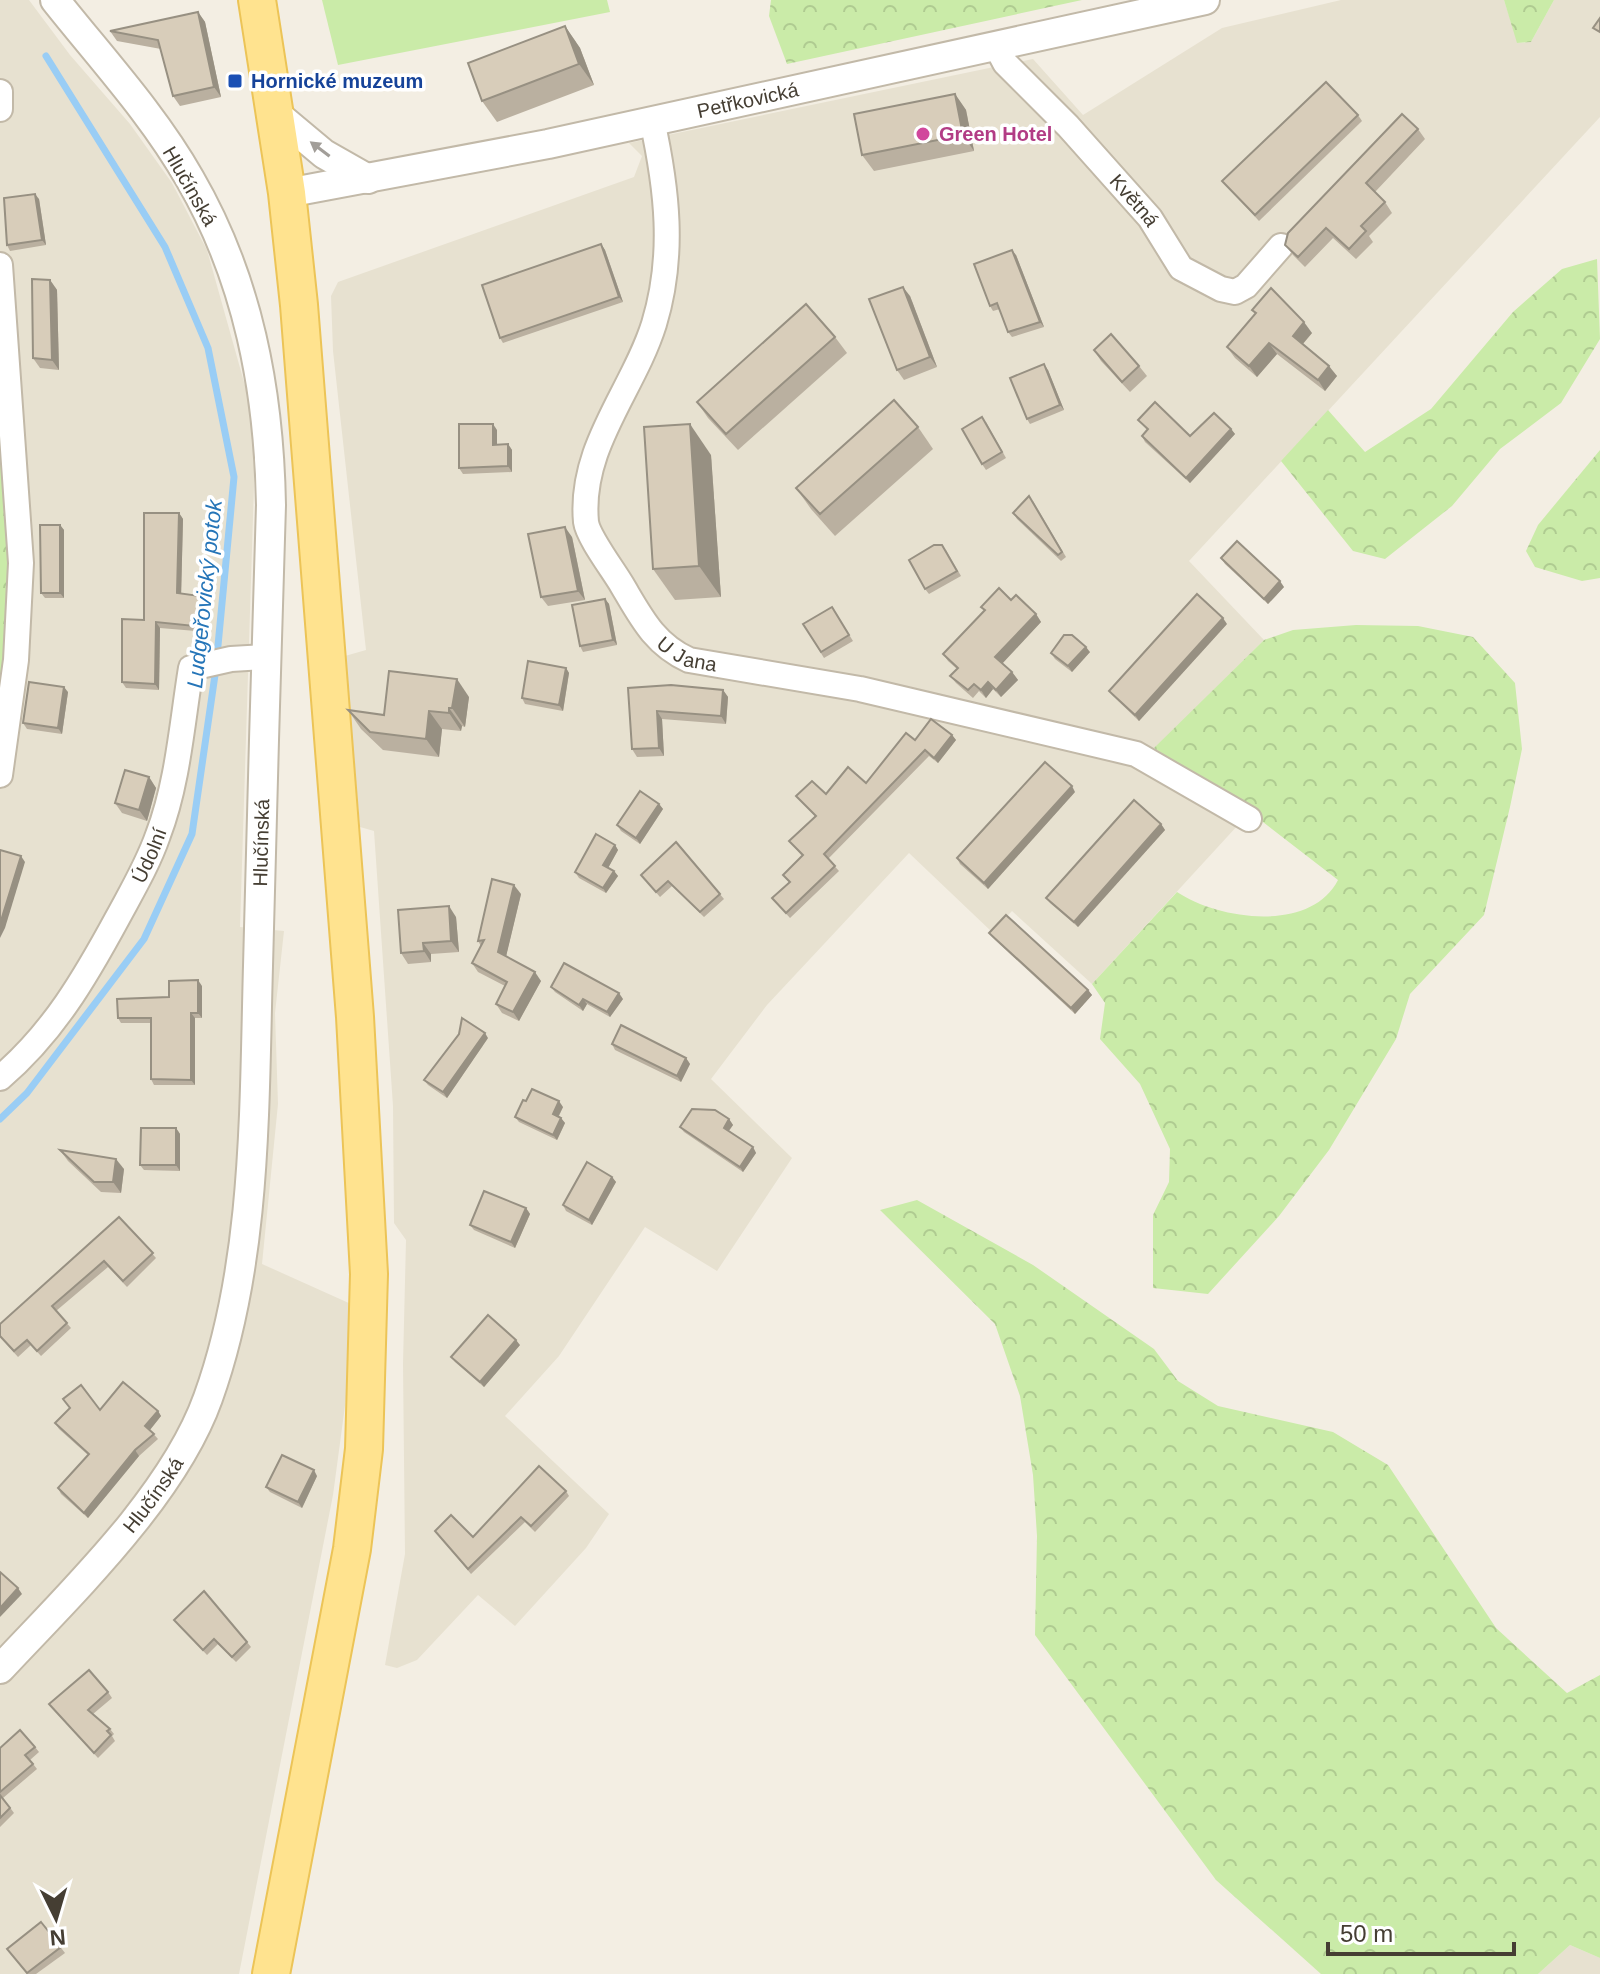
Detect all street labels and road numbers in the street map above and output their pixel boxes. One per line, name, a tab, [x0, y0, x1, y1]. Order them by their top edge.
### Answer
street label: Petřkovická	[695, 78, 801, 122]
street label: Hlučínská	[159, 142, 222, 230]
street label: Květná	[1105, 170, 1164, 231]
street label: U Jana	[653, 632, 719, 676]
street label: Hlučínská	[249, 798, 273, 887]
street label: Údolní	[127, 824, 171, 887]
street label: Hlučínská	[118, 1452, 188, 1537]

